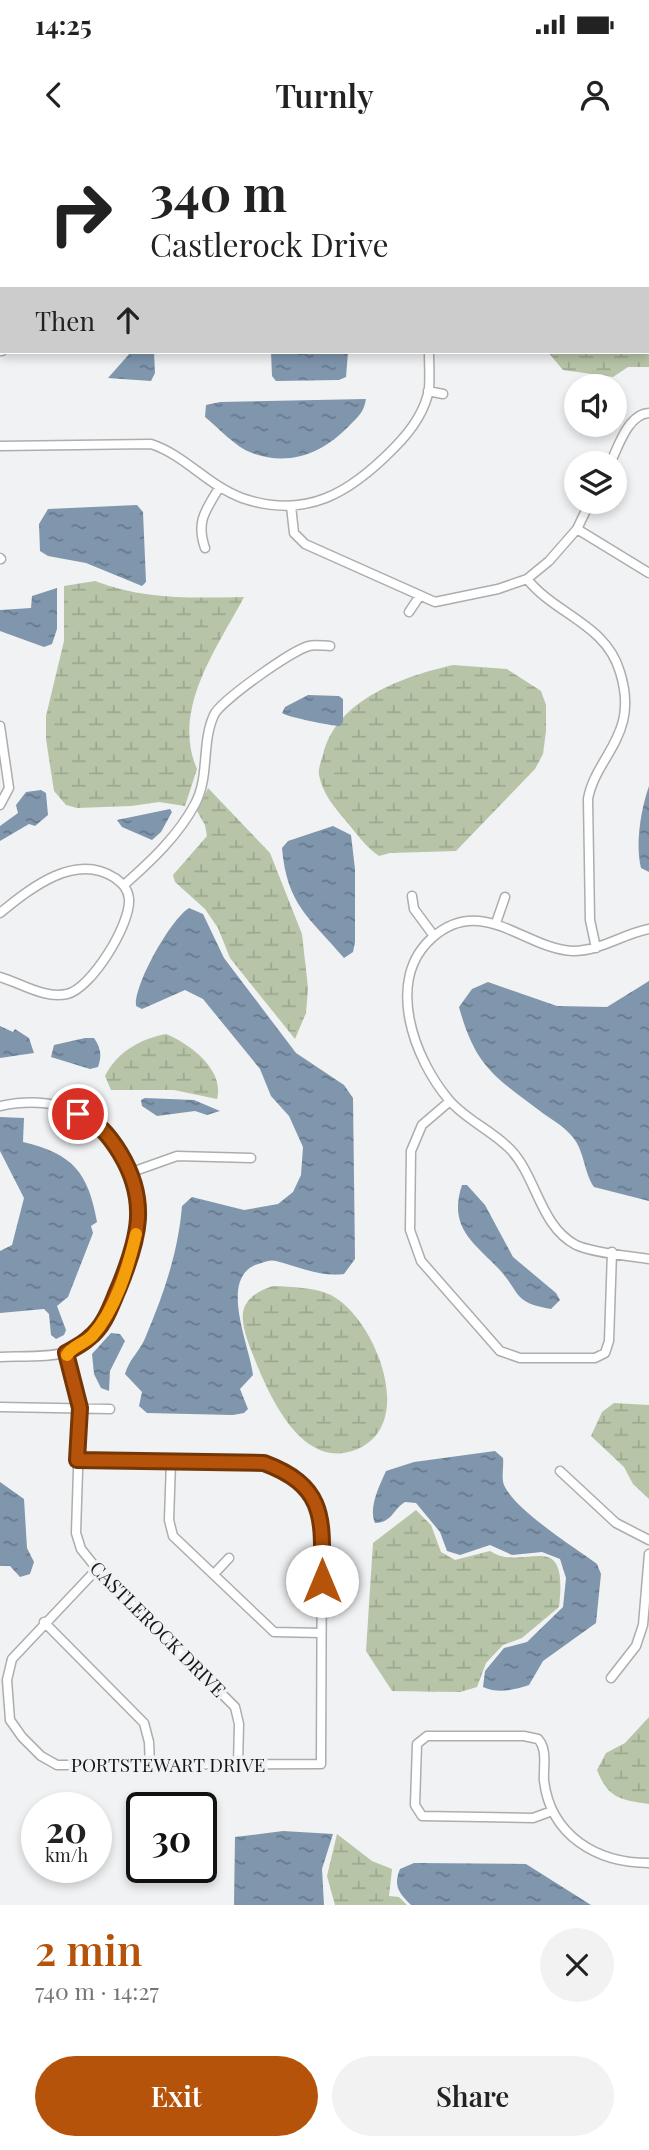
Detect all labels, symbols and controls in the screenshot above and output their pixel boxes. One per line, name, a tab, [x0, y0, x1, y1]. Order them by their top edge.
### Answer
text: 14:25	[35, 7, 92, 42]
text: Turnly	[275, 73, 374, 116]
icon: back	[35, 76, 73, 114]
icon: person	[576, 76, 614, 114]
text: 340 m	[150, 159, 287, 224]
icon: right	[35, 168, 126, 259]
text: Castlerock Drive	[150, 222, 389, 265]
icon: ahead	[109, 301, 147, 339]
text: Then	[35, 303, 95, 338]
map controls	[564, 374, 627, 514]
button: sound	[564, 374, 627, 437]
button: layers	[564, 451, 627, 514]
pin	[48, 1084, 108, 1144]
icon: arrive	[59, 1095, 97, 1133]
position arrow	[285, 1544, 359, 1618]
street label: CASTLEROCK DRIVE	[85, 1555, 232, 1702]
street label: PORTSTEWART DRIVE	[71, 1751, 265, 1777]
speed limit sign: 30	[126, 1792, 217, 1883]
text: 20	[46, 1805, 87, 1852]
text: km/h	[45, 1843, 88, 1867]
text: 2 min	[35, 1921, 142, 1977]
button: close	[540, 1928, 614, 2002]
text: 740 m · 14:27	[35, 1975, 159, 2006]
button: Exit	[35, 2056, 318, 2136]
button: Share	[332, 2056, 614, 2136]

